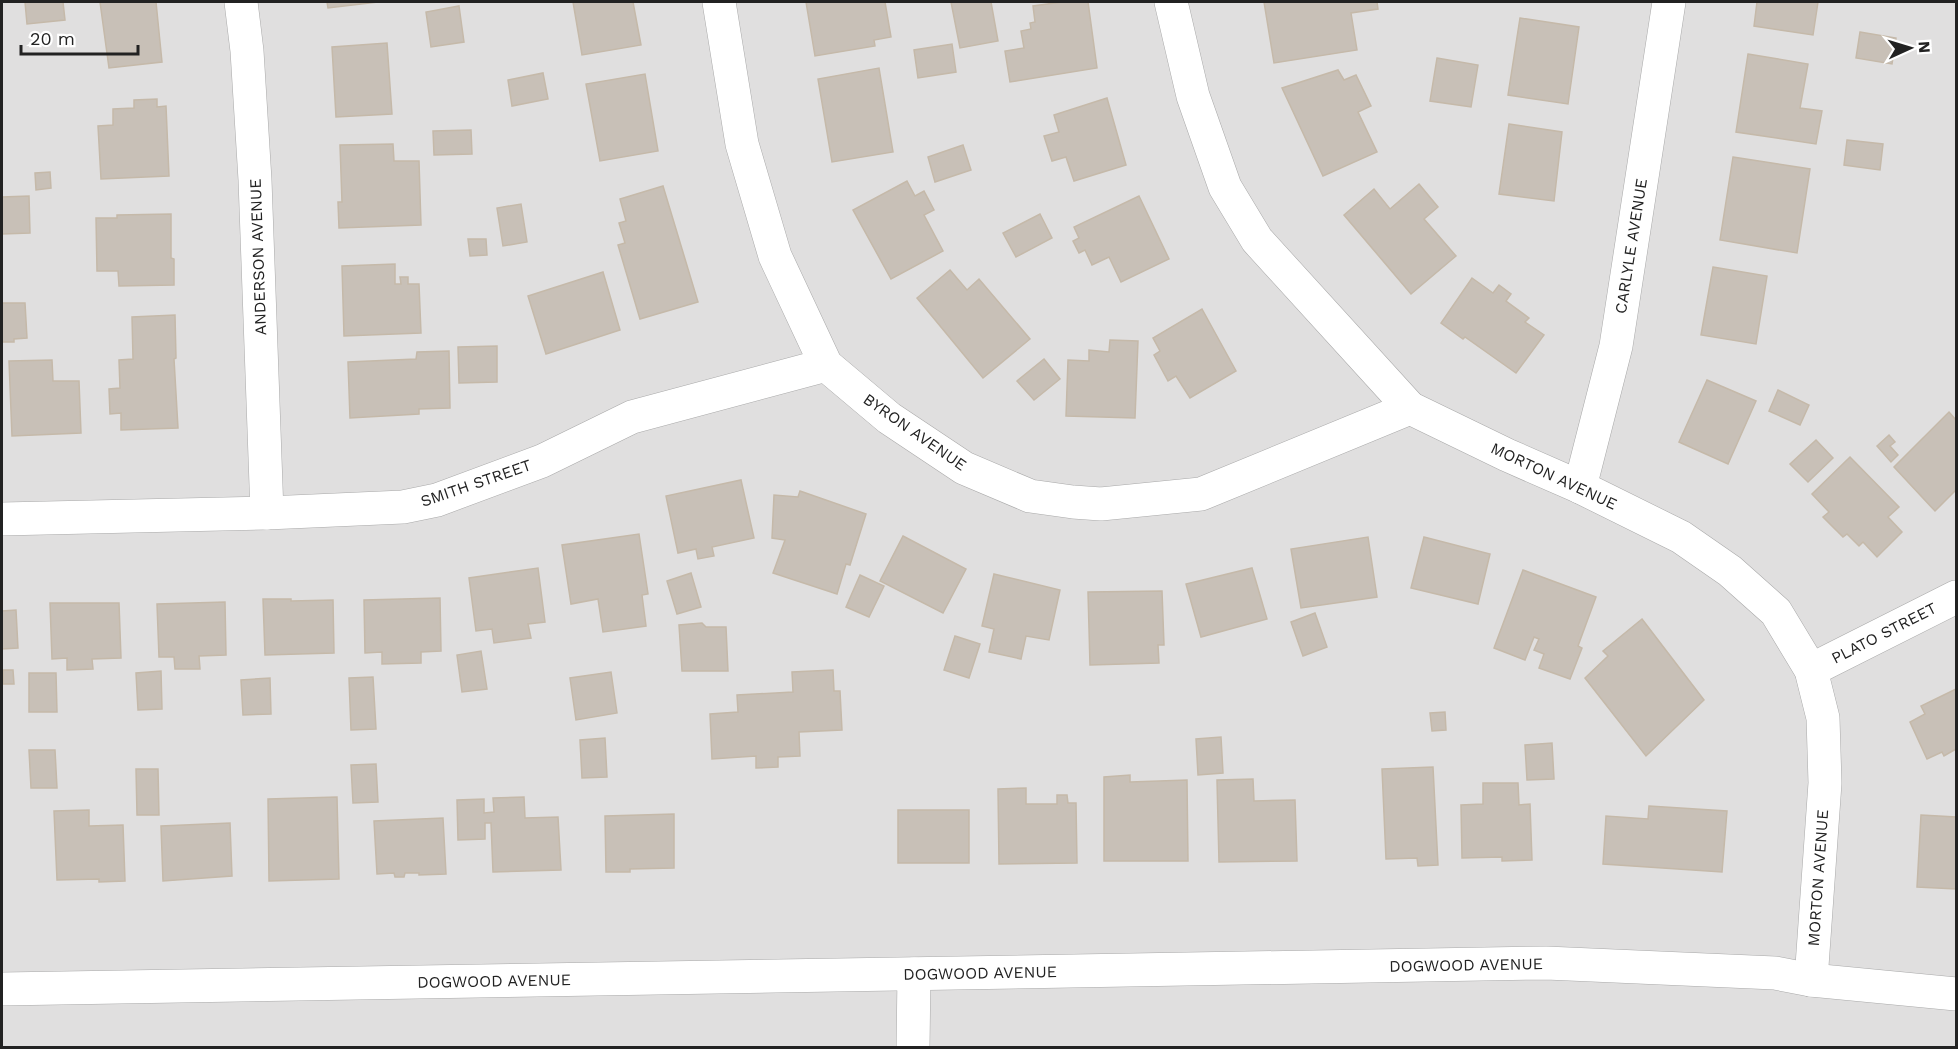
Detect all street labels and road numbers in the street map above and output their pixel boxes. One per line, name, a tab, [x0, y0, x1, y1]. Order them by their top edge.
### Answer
street label: CARLYLE AVENUE	[1611, 177, 1651, 315]
street label: ANDERSON AVENUE	[246, 178, 270, 336]
street label: BYRON AVENUE	[860, 389, 970, 475]
street label: MORTON AVENUE	[1488, 438, 1620, 514]
street label: SMITH STREET	[418, 455, 534, 511]
street label: PLATO STREET	[1828, 598, 1940, 668]
street label: MORTON AVENUE	[1804, 809, 1832, 947]
street label: DOGWOOD AVENUE	[1389, 954, 1543, 976]
street label: DOGWOOD AVENUE	[903, 962, 1057, 984]
street label: DOGWOOD AVENUE	[417, 970, 571, 992]

